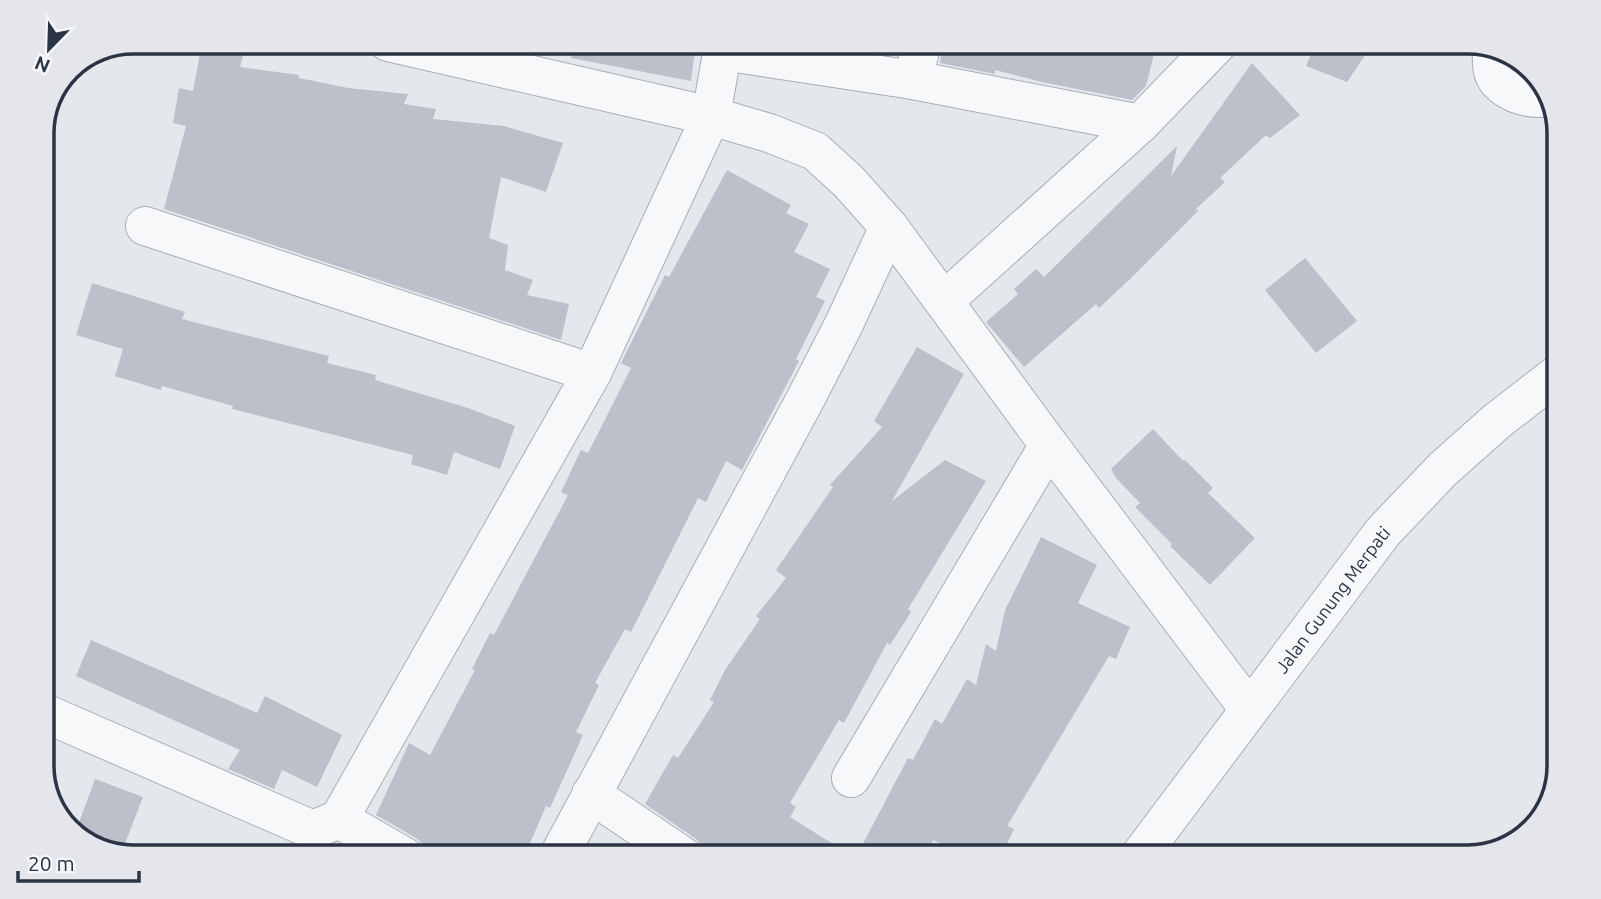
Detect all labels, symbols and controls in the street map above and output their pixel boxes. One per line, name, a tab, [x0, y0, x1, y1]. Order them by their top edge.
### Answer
north arrow	[14, 14, 84, 84]
text: N	[32, 52, 53, 78]
street label: Jalan Gunung Merpati	[1271, 522, 1393, 677]
scale bar	[18, 839, 138, 883]
text: 20 m	[28, 851, 75, 875]

